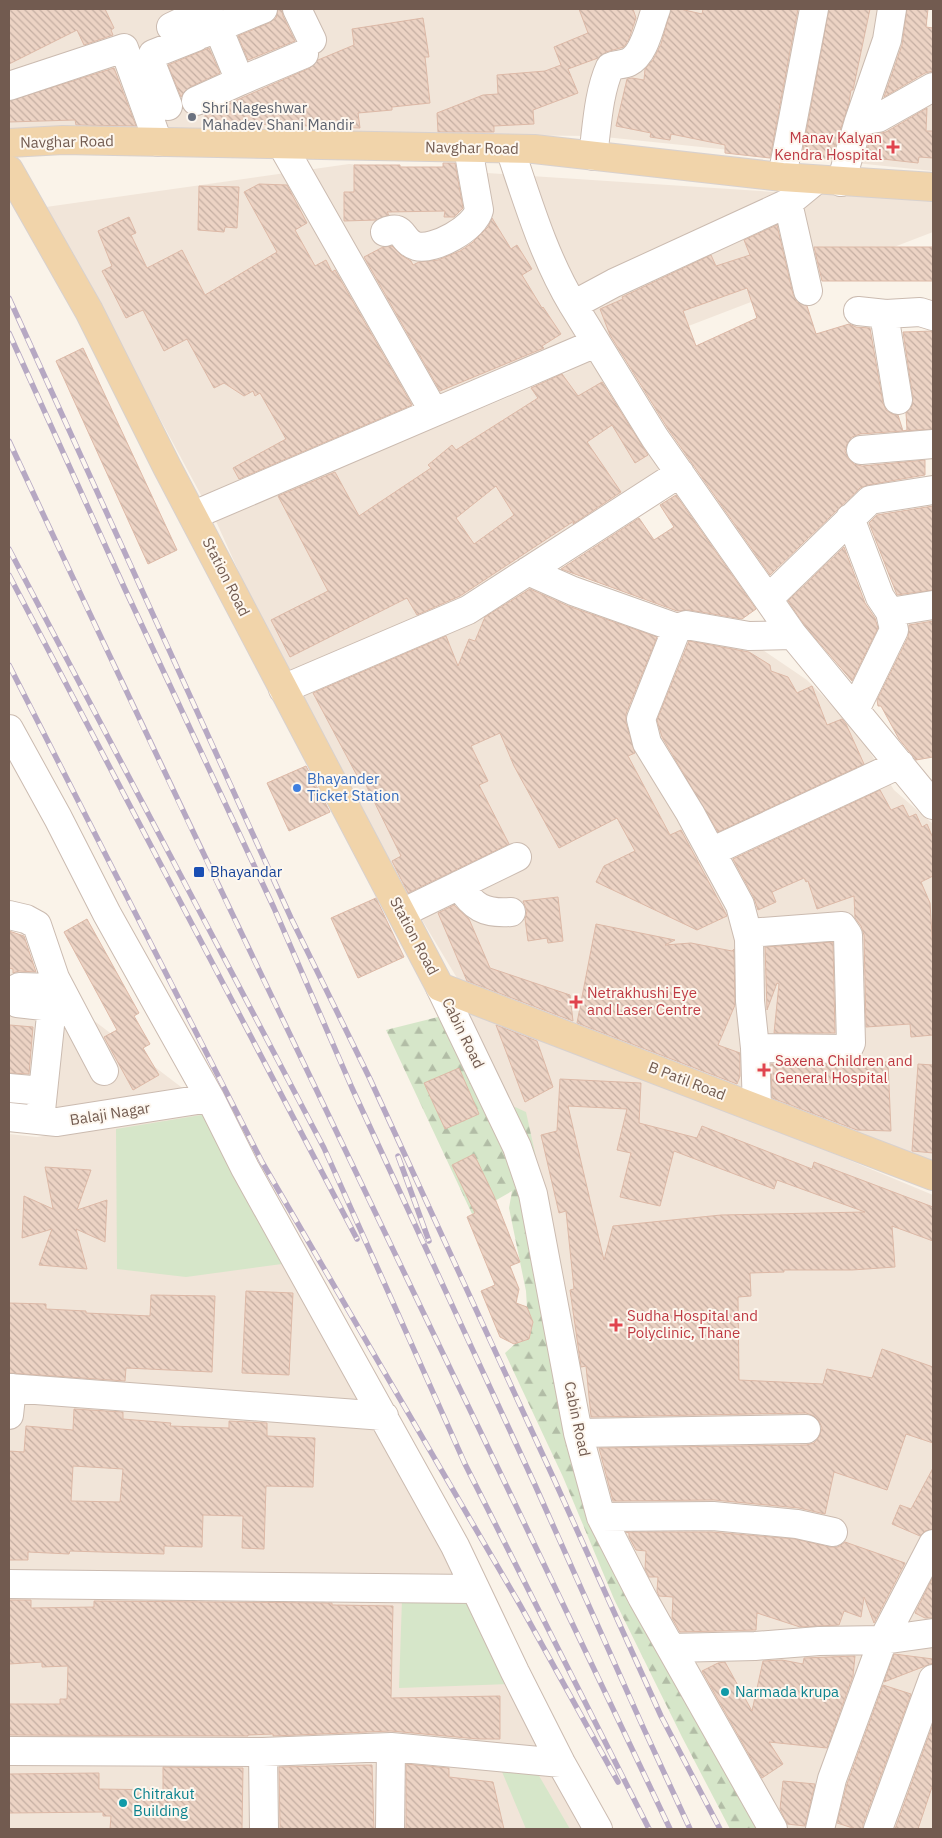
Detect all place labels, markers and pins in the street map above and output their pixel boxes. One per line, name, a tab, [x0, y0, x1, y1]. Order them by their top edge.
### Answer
place label: Shri Nageshwar Mahadev Shani Mandir	[202, 98, 355, 134]
marker: Shri Nageshwar Mahadev Shani Mandir	[186, 111, 198, 123]
place label: Manav Kalyan Kendra Hospital	[774, 128, 882, 164]
marker: Manav Kalyan Kendra Hospital	[886, 140, 900, 154]
place label: Bhayander Ticket Station	[307, 769, 400, 805]
marker: Bhayander Ticket Station	[291, 782, 303, 794]
place label: Bhayandar	[210, 862, 283, 881]
marker: Bhayandar	[192, 865, 206, 879]
place label: Netrakhushi Eye and Laser Centre	[587, 983, 701, 1019]
marker: Netrakhushi Eye and Laser Centre	[569, 995, 583, 1009]
place label: Saxena Children and General Hospital	[775, 1051, 913, 1087]
marker: Saxena Children and General Hospital	[757, 1063, 771, 1077]
place label: Sudha Hospital and Polyclinic, Thane	[627, 1306, 758, 1342]
marker: Sudha Hospital and Polyclinic, Thane	[609, 1318, 623, 1332]
place label: Narmada krupa	[735, 1682, 839, 1701]
marker: Narmada krupa	[719, 1686, 731, 1698]
place label: Chitrakut Building	[133, 1784, 195, 1820]
marker: Chitrakut Building	[117, 1797, 129, 1809]

